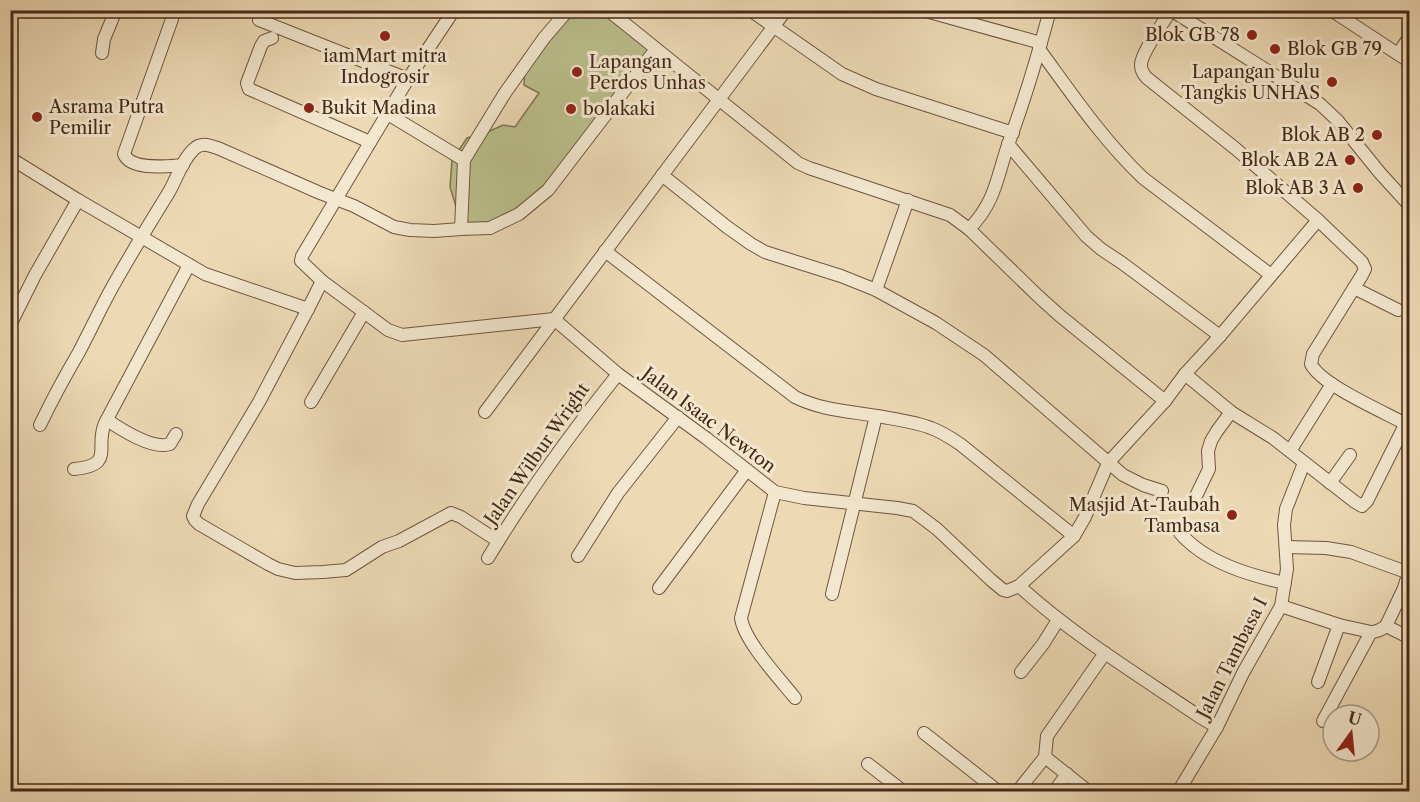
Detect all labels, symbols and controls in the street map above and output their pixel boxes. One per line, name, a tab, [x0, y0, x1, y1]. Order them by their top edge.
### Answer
place label: Blok GB 78	[1145, 24, 1240, 46]
marker: Blok GB 78	[1245, 28, 1259, 42]
marker: iamMart mitra Indogrosir	[378, 29, 392, 43]
place label: Blok GB 79	[1287, 38, 1382, 60]
marker: Blok GB 79	[1268, 42, 1282, 56]
place label: iamMart mitra Indogrosir	[323, 45, 447, 88]
place label: Lapangan Perdos Unhas	[589, 51, 706, 94]
place label: Lapangan Bulu Tangkis UNHAS	[1181, 61, 1320, 104]
marker: Lapangan Perdos Unhas	[570, 65, 584, 79]
marker: Lapangan Bulu Tangkis UNHAS	[1325, 75, 1339, 89]
place label: Asrama Putra Pemilir	[48, 96, 165, 139]
place label: Bukit Madina	[321, 97, 437, 119]
place label: bolakaki	[583, 98, 656, 120]
marker: Bukit Madina	[302, 101, 316, 115]
marker: bolakaki	[564, 102, 578, 116]
marker: Asrama Putra Pemilir	[30, 110, 44, 124]
place label: Blok AB 2	[1281, 124, 1365, 146]
marker: Blok AB 2	[1370, 128, 1384, 142]
place label: Blok AB 2A	[1241, 149, 1339, 171]
marker: Blok AB 2A	[1343, 153, 1357, 167]
place label: Blok AB 3 A	[1245, 177, 1347, 199]
marker: Blok AB 3 A	[1351, 181, 1365, 195]
street label: Jalan Isaac Newton	[635, 361, 780, 478]
street label: Jalan Wilbur Wright	[478, 378, 595, 532]
place label: Masjid At-Taubah Tambasa	[1069, 494, 1220, 537]
marker: Masjid At-Taubah Tambasa	[1225, 508, 1239, 522]
street label: Jalan Tambasa I	[1191, 594, 1272, 725]
north arrow	[1321, 703, 1381, 763]
text: U	[1346, 707, 1364, 730]

